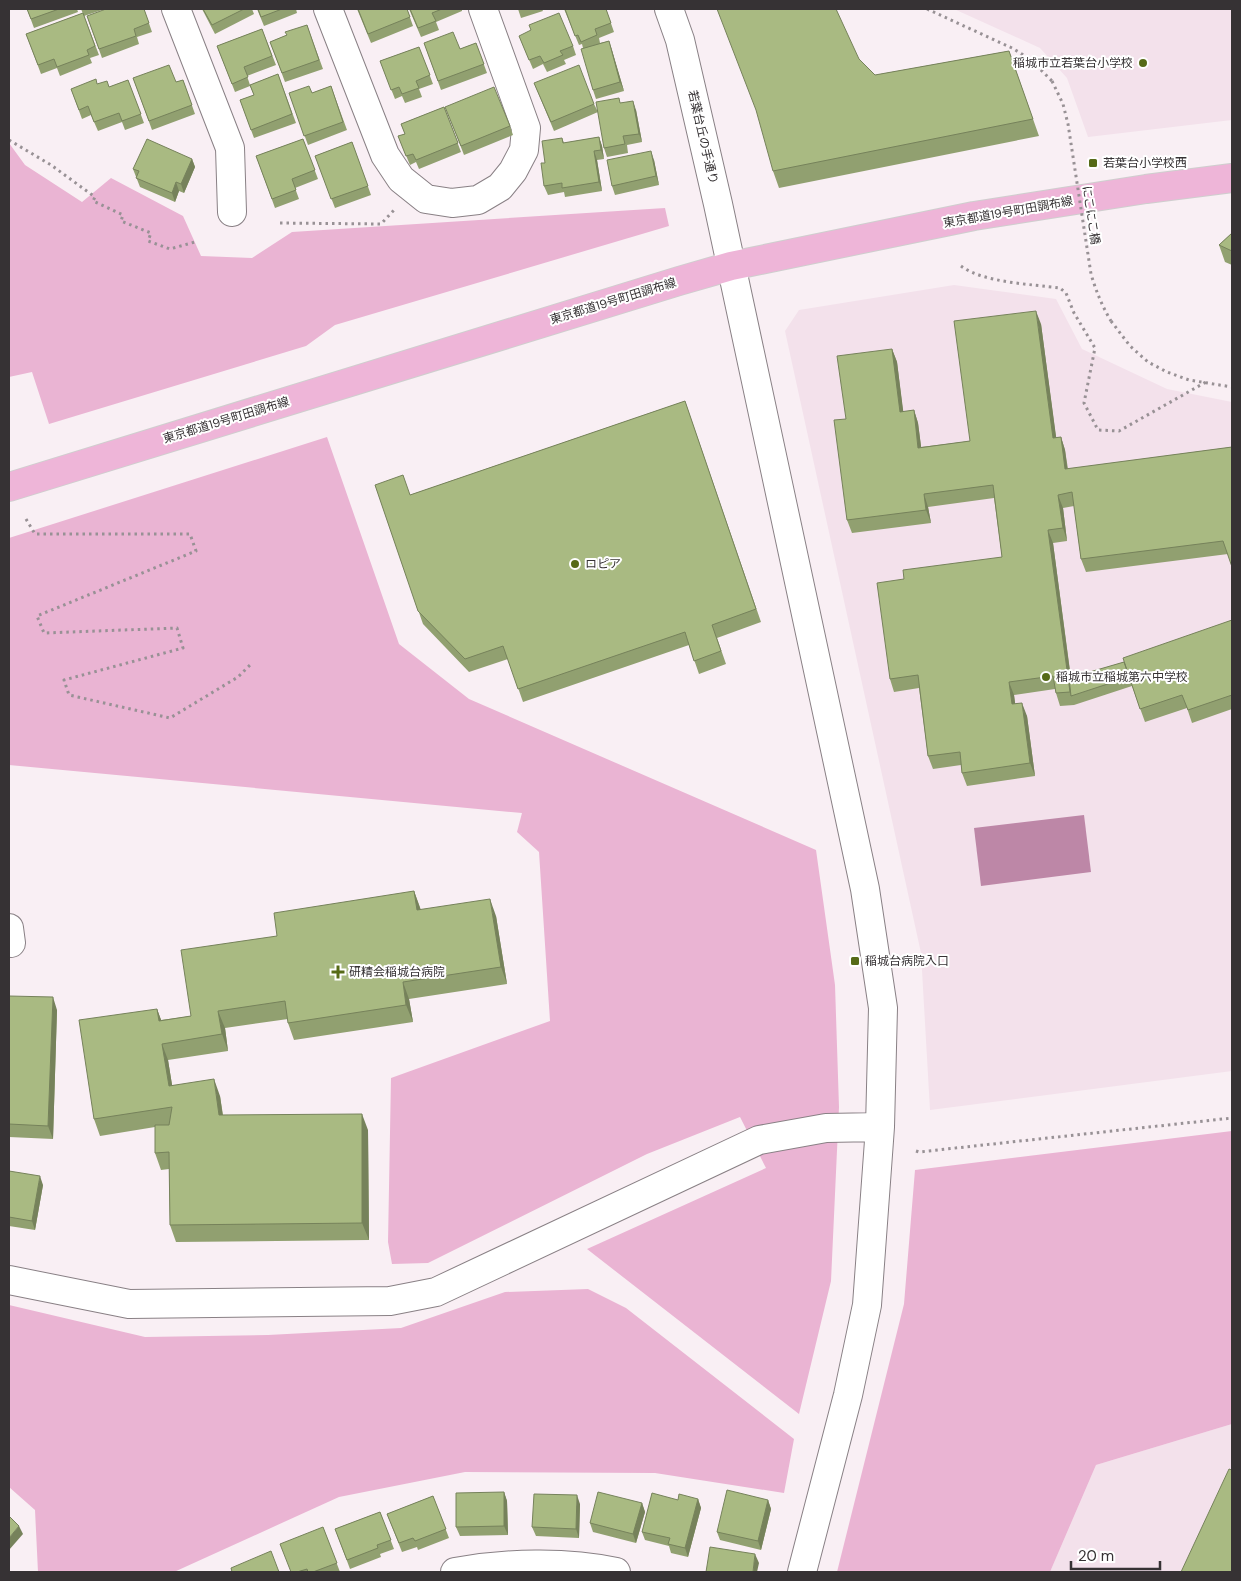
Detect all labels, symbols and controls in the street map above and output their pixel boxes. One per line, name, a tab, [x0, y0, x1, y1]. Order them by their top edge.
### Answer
place label: 稲城市立若葉台小学校	[1013, 55, 1133, 71]
marker: 稲城市立若葉台小学校	[1137, 57, 1149, 69]
street label: 若葉台丘の手通り	[684, 88, 722, 186]
place label: 若葉台小学校西	[1103, 155, 1187, 171]
marker: 若葉台小学校西	[1087, 157, 1099, 169]
street label: にこにこ橋	[1078, 184, 1104, 246]
street label: 東京都道19号町田調布線	[942, 193, 1074, 231]
street label: 東京都道19号町田調布線	[548, 274, 678, 328]
street label: 東京都道19号町田調布線	[161, 393, 291, 447]
place label: ロピア	[585, 556, 621, 572]
marker: ロピア	[569, 558, 581, 570]
place label: 稲城市立稲城第六中学校	[1056, 669, 1188, 685]
marker: 稲城市立稲城第六中学校	[1040, 671, 1052, 683]
place label: 稲城台病院入口	[865, 953, 949, 969]
marker: 稲城台病院入口	[849, 955, 861, 967]
place label: 研精会稲城台病院	[349, 964, 445, 980]
marker: 研精会稲城台病院	[331, 965, 345, 979]
scale bar	[1071, 1538, 1160, 1570]
text: 20 m	[1078, 1546, 1114, 1566]

